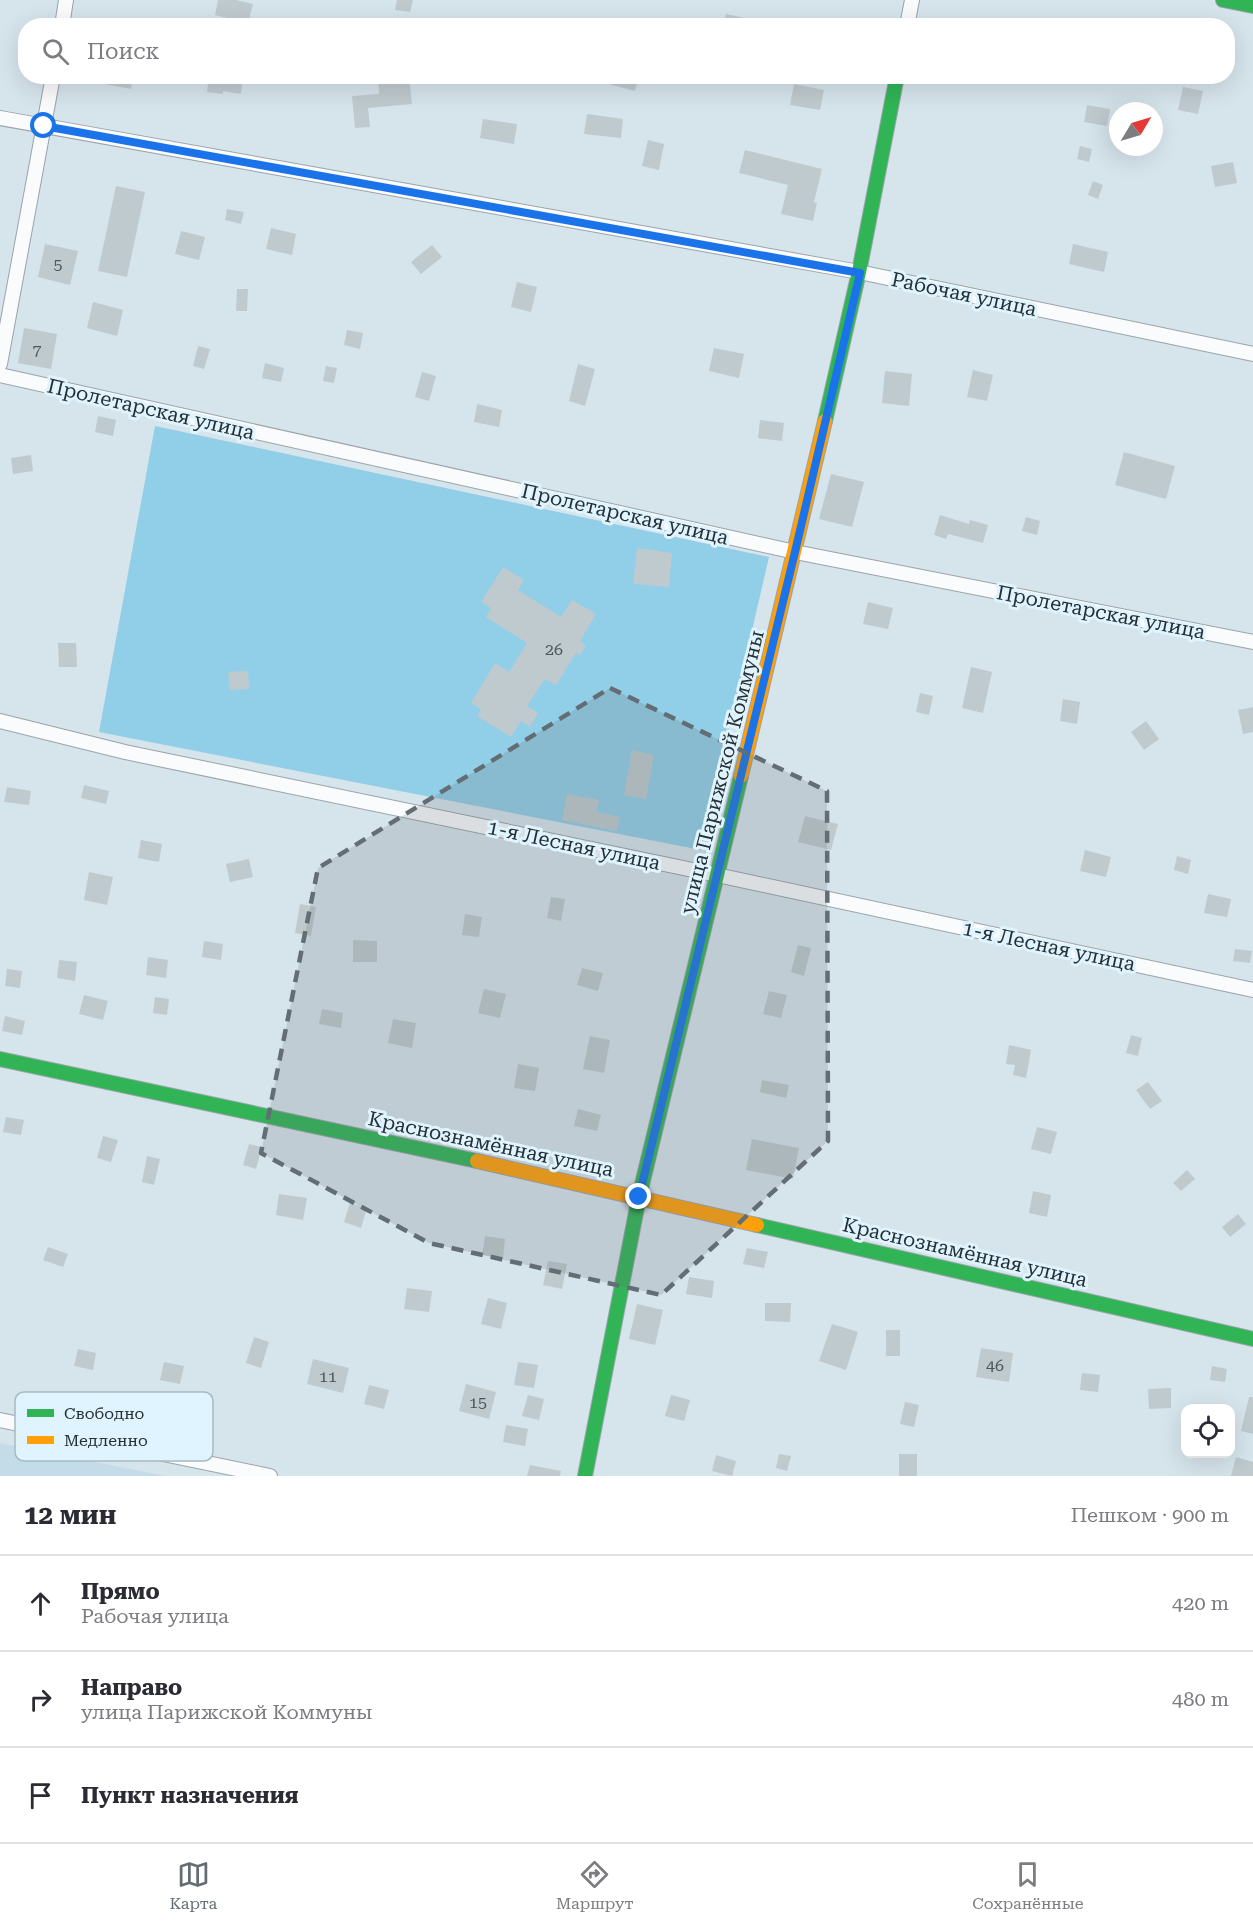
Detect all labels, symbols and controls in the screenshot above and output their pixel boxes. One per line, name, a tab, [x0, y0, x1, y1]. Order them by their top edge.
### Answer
search box	[18, 18, 1235, 84]
icon: search	[39, 35, 72, 68]
text: Поиск	[87, 39, 159, 64]
north arrow	[1109, 102, 1163, 156]
route start	[30, 112, 56, 138]
house number: 5	[54, 255, 63, 274]
street label: Рабочая улица	[889, 267, 1039, 321]
house number: 7	[33, 340, 42, 359]
street label: Пролетарская улица	[45, 373, 257, 445]
street label: Пролетарская улица	[519, 478, 731, 550]
street label: Пролетарская улица	[995, 580, 1207, 644]
street label: улица Парижской Коммуны	[675, 628, 769, 916]
house number: 26	[545, 640, 563, 659]
street label: 1-я Лесная улица	[486, 815, 663, 875]
street label: 1-я Лесная улица	[961, 916, 1138, 976]
street label: Краснознамённая улица	[366, 1106, 616, 1182]
route end	[625, 1183, 651, 1209]
street label: Краснознамённая улица	[840, 1212, 1090, 1292]
house number: 46	[986, 1356, 1004, 1375]
house number: 11	[319, 1367, 337, 1386]
legend	[15, 1392, 213, 1461]
house number: 15	[469, 1393, 487, 1412]
text: Свободно	[64, 1404, 145, 1423]
map controls	[1181, 1404, 1235, 1458]
button: locate	[1181, 1404, 1235, 1458]
text: Медленно	[64, 1431, 148, 1450]
text: 12 мин	[24, 1500, 116, 1530]
text: Пешком · 900 m	[1071, 1503, 1229, 1527]
text: Прямо	[81, 1579, 160, 1604]
icon: ahead	[24, 1587, 57, 1620]
text: 420 m	[1172, 1591, 1229, 1615]
text: Рабочая улица	[81, 1604, 229, 1628]
text: Направо	[81, 1675, 182, 1700]
icon: right	[24, 1683, 57, 1716]
text: 480 m	[1172, 1687, 1229, 1711]
text: улица Парижской Коммуны	[81, 1700, 373, 1724]
icon: arrive	[24, 1779, 57, 1812]
text: Пункт назначения	[81, 1783, 299, 1808]
tab: Карта	[169, 1858, 217, 1913]
tab: Маршрут	[556, 1858, 634, 1913]
tab: Сохранённые	[972, 1858, 1084, 1913]

